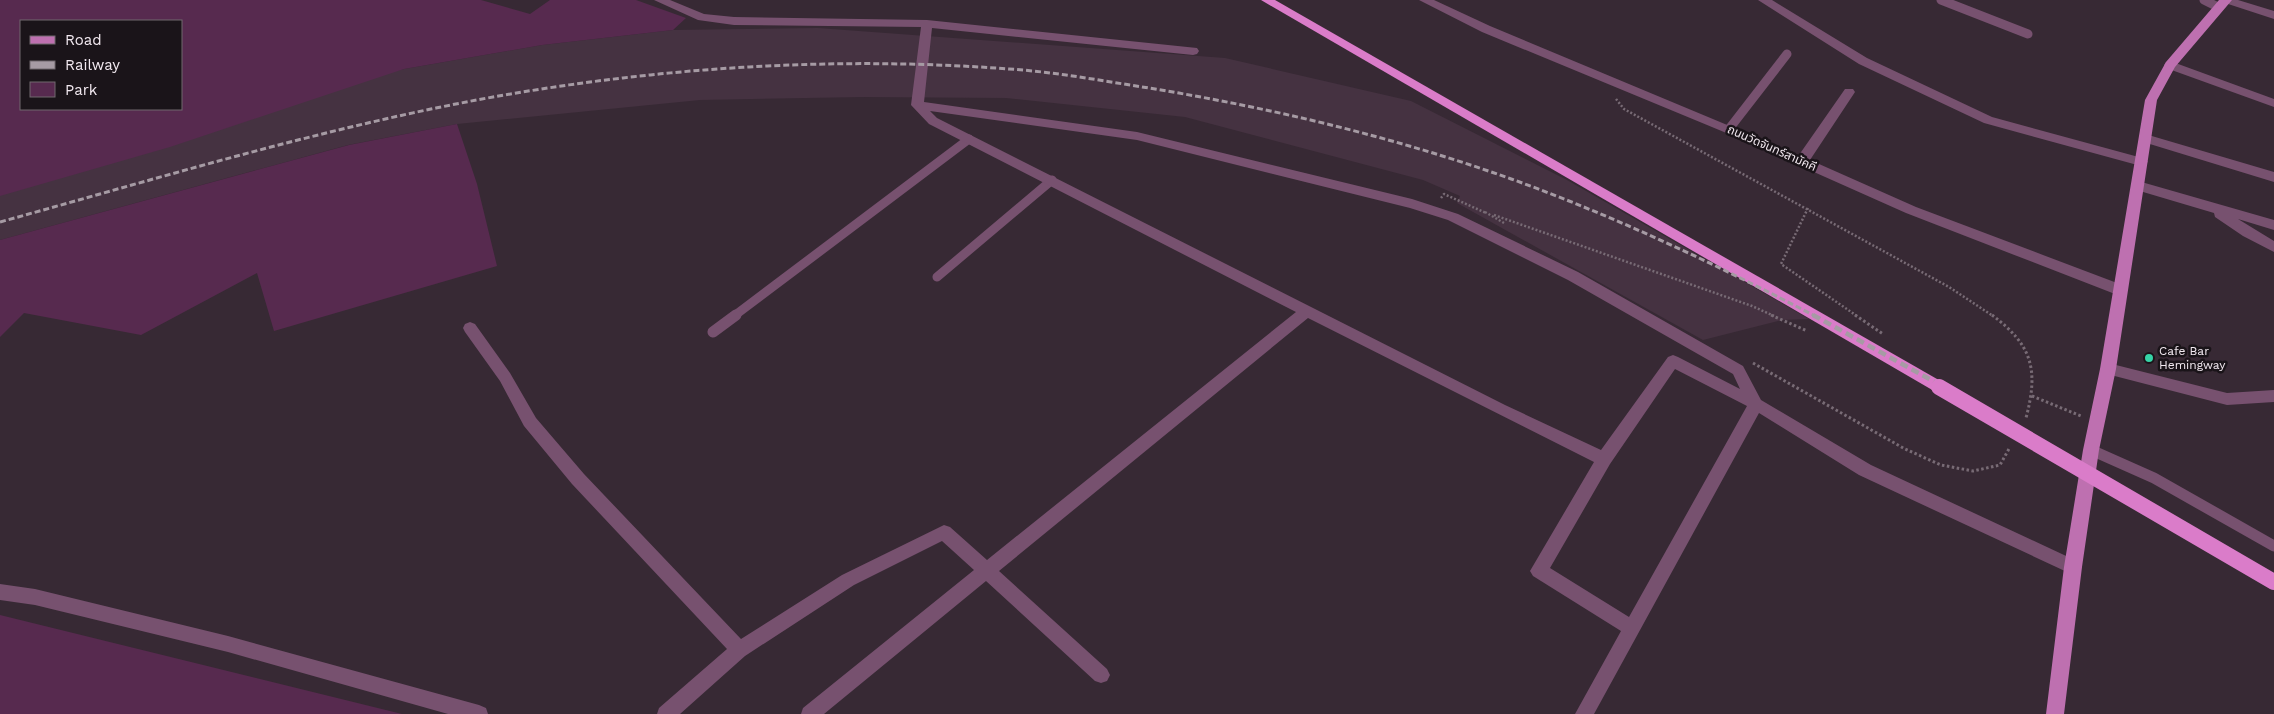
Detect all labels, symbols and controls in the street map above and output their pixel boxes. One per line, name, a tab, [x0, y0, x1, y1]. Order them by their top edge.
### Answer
legend	[20, 20, 182, 110]
text: Road	[65, 31, 102, 49]
text: Railway	[65, 56, 120, 74]
text: Park	[65, 81, 98, 99]
street label: ถนนวัดจันทร์สามัคคี	[1725, 122, 1819, 174]
place label: Cafe Bar Hemingway	[2159, 344, 2226, 372]
marker: Cafe Bar Hemingway	[2143, 352, 2155, 364]

